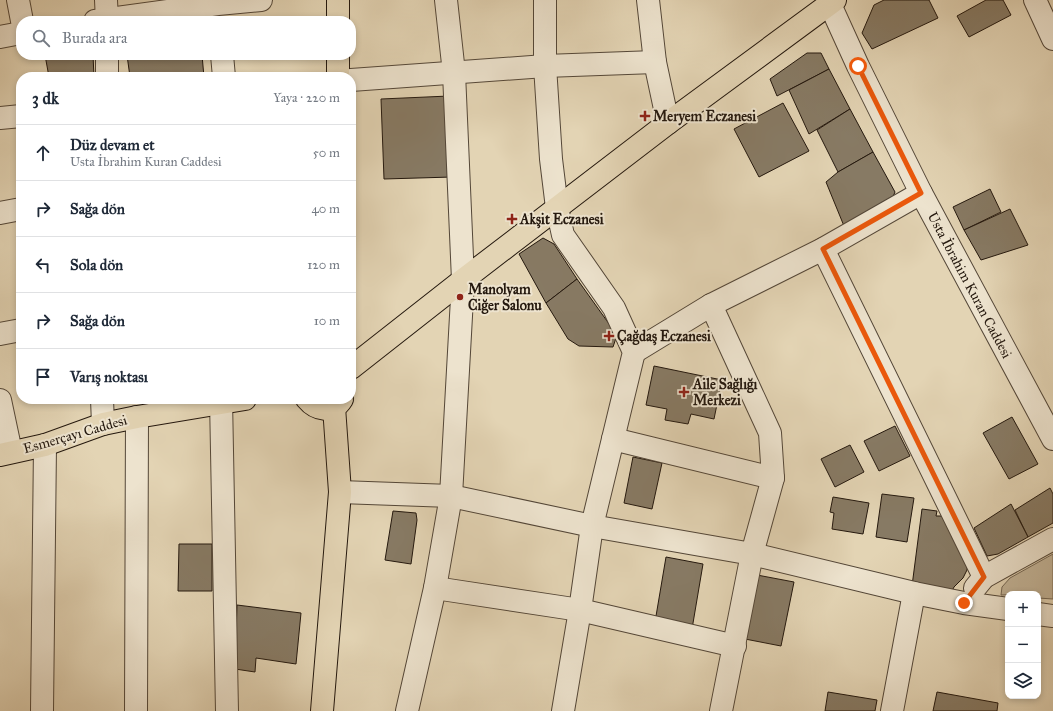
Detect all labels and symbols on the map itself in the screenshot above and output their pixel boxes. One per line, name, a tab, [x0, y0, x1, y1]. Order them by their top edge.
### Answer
route start	[849, 57, 867, 75]
place label: Meryem Eczanesi	[653, 108, 756, 126]
marker: Meryem Eczanesi	[640, 111, 650, 121]
street label: Usta İbrahim Kuran Caddesi	[924, 209, 1016, 361]
place label: Akşit Eczanesi	[519, 211, 604, 229]
marker: Akşit Eczanesi	[507, 214, 517, 224]
place label: Manolyam Ciğer Salonu	[468, 281, 542, 315]
marker: Manolyam Ciğer Salonu	[455, 292, 465, 302]
place label: Çağdaş Eczanesi	[617, 328, 711, 346]
marker: Çağdaş Eczanesi	[604, 331, 614, 341]
place label: Aile Sağlığı Merkezi	[692, 376, 758, 409]
marker: Aile Sağlığı Merkezi	[678, 386, 690, 398]
street label: Esmerçayı Caddesi	[21, 411, 129, 457]
route end	[955, 594, 973, 612]

